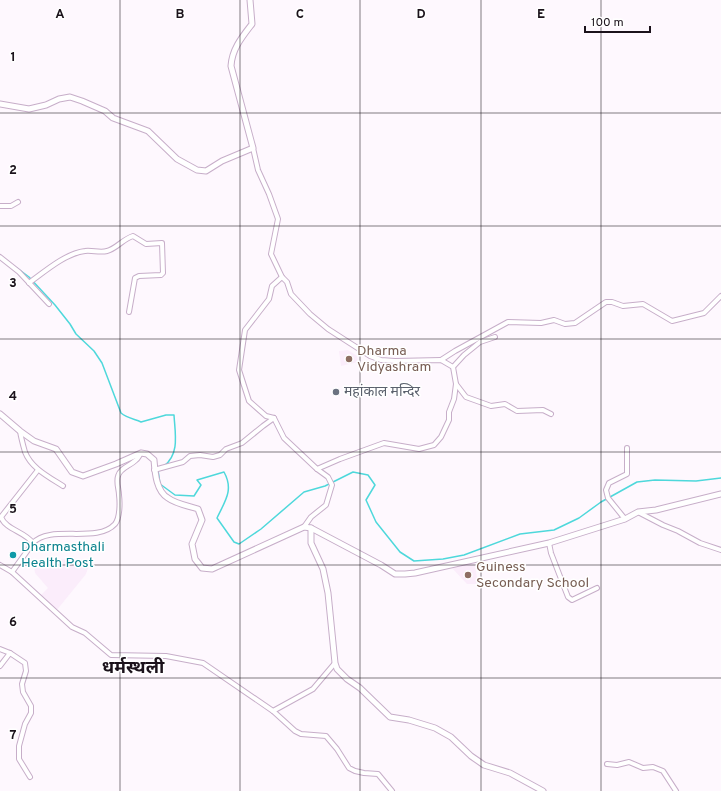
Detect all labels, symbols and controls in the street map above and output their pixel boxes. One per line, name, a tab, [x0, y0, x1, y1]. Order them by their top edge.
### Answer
text: A	[55, 7, 65, 23]
text: B	[176, 7, 185, 23]
text: C	[296, 7, 304, 23]
text: D	[416, 7, 426, 23]
text: E	[537, 7, 545, 23]
scale bar	[585, 8, 650, 34]
text: 100 m	[591, 15, 624, 31]
text: 1	[10, 50, 16, 66]
text: 2	[9, 163, 17, 179]
text: 3	[9, 276, 17, 292]
place label: Dharma Vidyashram	[357, 343, 431, 376]
marker: Dharma Vidyashram	[344, 354, 354, 364]
place label: महांकाल मन्दिर	[344, 383, 420, 401]
marker: महांकाल मन्दिर	[331, 387, 341, 397]
text: 4	[9, 389, 17, 405]
text: 5	[9, 502, 17, 518]
place label: Dharmasthali Health Post	[21, 539, 105, 572]
marker: Dharmasthali Health Post	[8, 550, 18, 560]
place label: Guiness Secondary School	[476, 559, 589, 592]
marker: Guiness Secondary School	[463, 570, 473, 580]
text: 6	[9, 615, 17, 631]
district label: धर्मस्थली	[102, 656, 165, 680]
text: 7	[10, 728, 17, 744]

